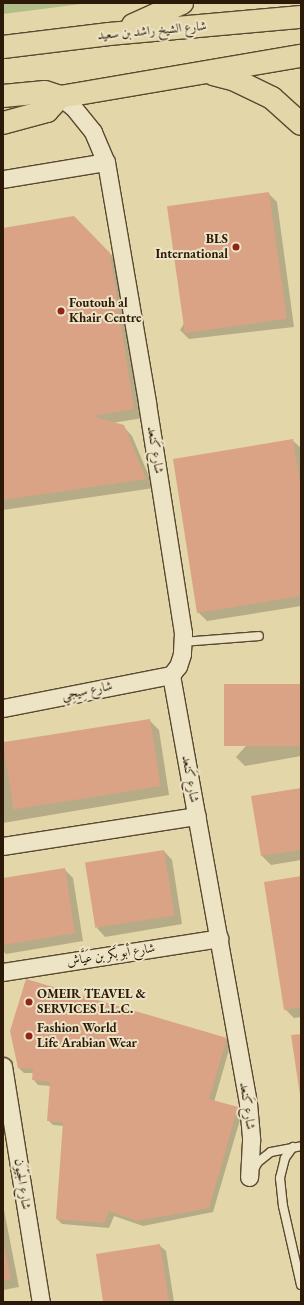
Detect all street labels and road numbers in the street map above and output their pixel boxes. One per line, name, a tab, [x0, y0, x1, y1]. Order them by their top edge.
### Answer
street label: شارع الشيخ راشد بن سعيد	[97, 18, 207, 44]
street label: شارع كَنعد	[144, 425, 166, 475]
street label: شارع سِيجِي	[60, 678, 114, 704]
street label: شارع كَنعد	[178, 754, 202, 804]
street label: شارع أبو بَكر بن عَيَّاش	[66, 940, 156, 970]
street label: شارع كَنعد	[236, 1081, 258, 1131]
street label: شارع الجَيْوَن	[10, 1157, 34, 1211]

